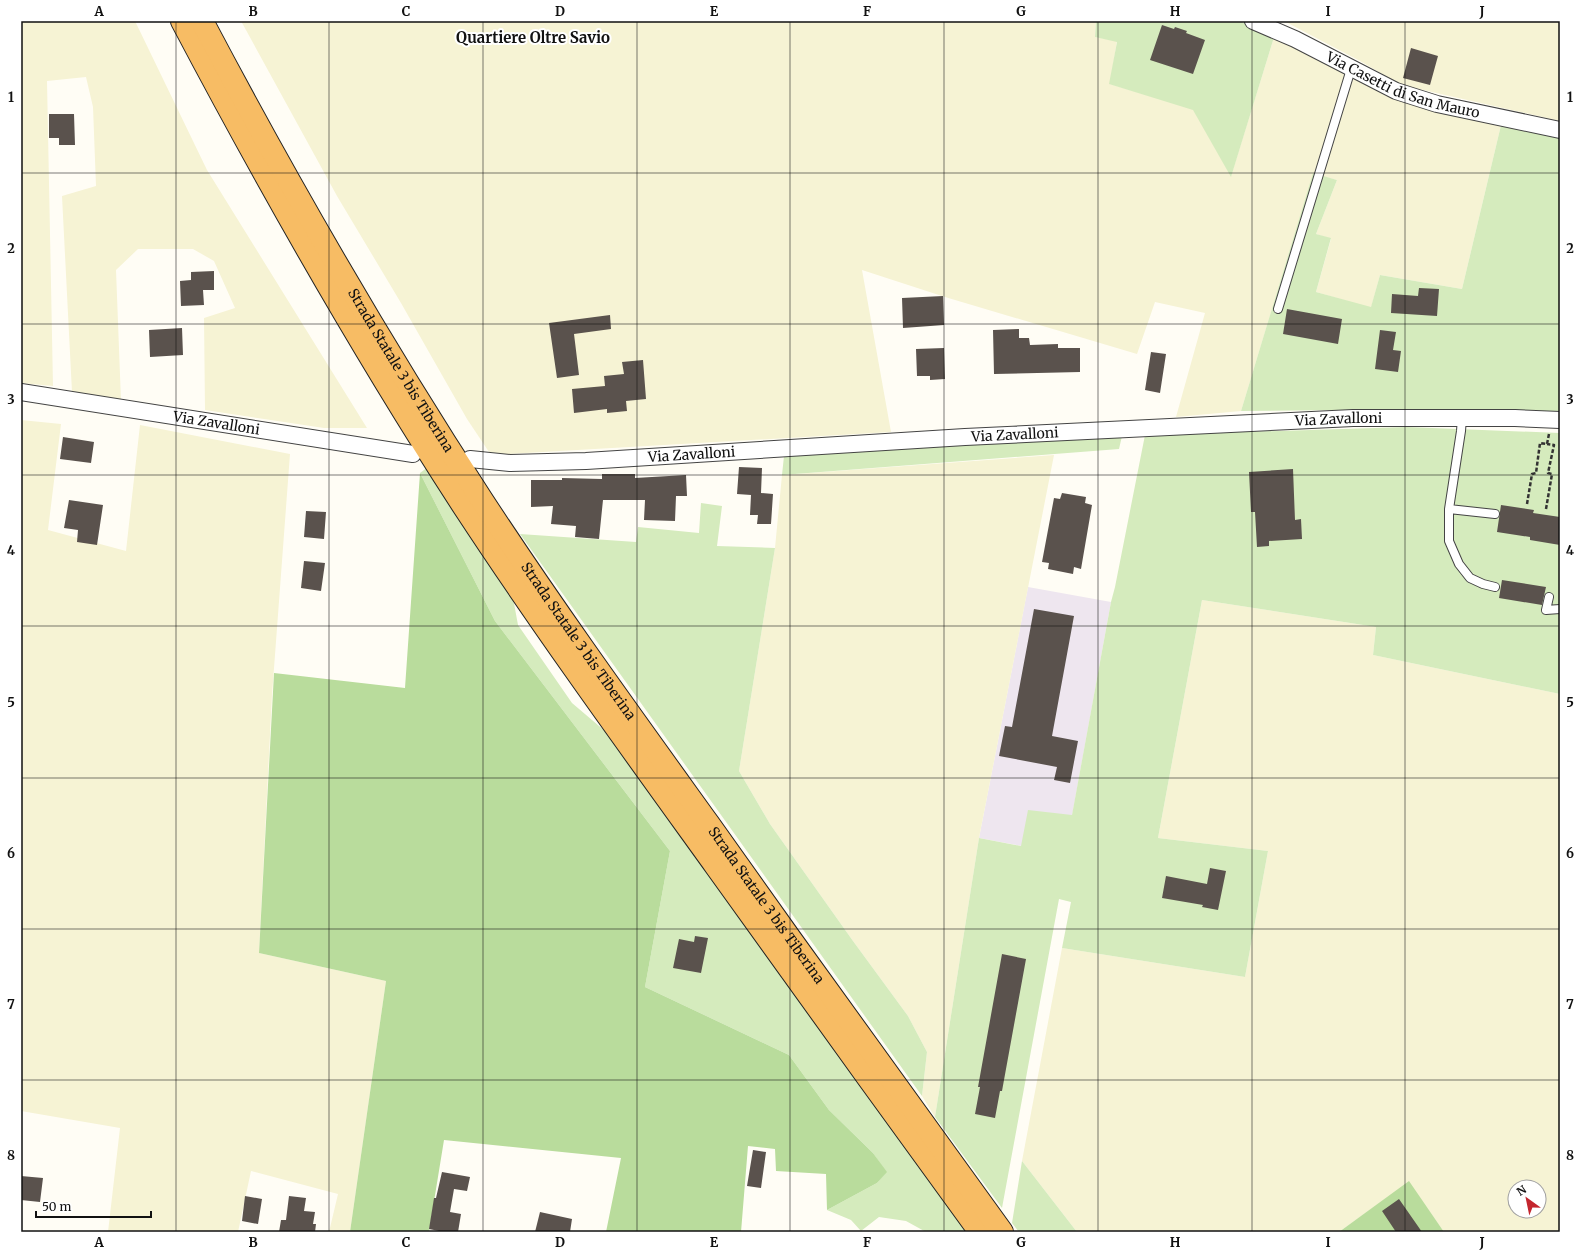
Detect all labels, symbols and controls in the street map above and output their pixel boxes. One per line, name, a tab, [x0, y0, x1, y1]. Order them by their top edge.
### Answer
text: A	[93, 3, 104, 20]
text: B	[248, 3, 258, 20]
text: C	[402, 3, 411, 20]
text: D	[555, 3, 565, 20]
text: E	[710, 3, 719, 20]
text: F	[863, 3, 871, 20]
text: G	[1016, 3, 1026, 20]
text: H	[1170, 3, 1181, 20]
text: I	[1325, 3, 1331, 20]
text: J	[1478, 3, 1485, 20]
district label: Quartiere Oltre Savio	[456, 28, 610, 47]
street label: Via Casetti di San Mauro	[1322, 47, 1481, 122]
text: 1	[8, 89, 14, 106]
text: 1	[1567, 89, 1573, 106]
text: 2	[7, 240, 15, 257]
text: 2	[1566, 240, 1574, 257]
street label: Strada Statale 3 bis Tiberina	[344, 285, 458, 456]
text: 3	[7, 391, 15, 408]
text: 3	[1566, 391, 1574, 408]
street label: Via Zavalloni	[171, 407, 262, 439]
street label: Via Zavalloni	[1293, 409, 1383, 430]
street label: Via Zavalloni	[970, 423, 1059, 446]
street label: Via Zavalloni	[646, 443, 736, 466]
text: 4	[7, 542, 16, 559]
text: 4	[1566, 542, 1575, 559]
street label: Strada Statale 3 bis Tiberina	[517, 559, 640, 724]
text: 5	[7, 694, 15, 711]
text: 5	[1566, 694, 1574, 711]
street label: Strada Statale 3 bis Tiberina	[704, 823, 829, 987]
text: 6	[7, 845, 15, 862]
text: 6	[1566, 845, 1574, 862]
text: 7	[7, 996, 15, 1013]
text: 7	[1566, 996, 1574, 1013]
text: 8	[7, 1147, 15, 1164]
text: 8	[1566, 1147, 1574, 1164]
north arrow	[1507, 1179, 1547, 1219]
text: N	[1514, 1182, 1529, 1199]
scale bar	[36, 1193, 151, 1219]
text: 50 m	[42, 1199, 71, 1214]
text: A	[93, 1234, 104, 1251]
text: B	[248, 1234, 258, 1251]
text: C	[402, 1234, 411, 1251]
text: D	[555, 1234, 565, 1251]
text: E	[710, 1234, 719, 1251]
text: F	[863, 1234, 871, 1251]
text: G	[1016, 1234, 1026, 1251]
text: H	[1170, 1234, 1181, 1251]
text: I	[1325, 1234, 1331, 1251]
text: J	[1478, 1234, 1485, 1251]

